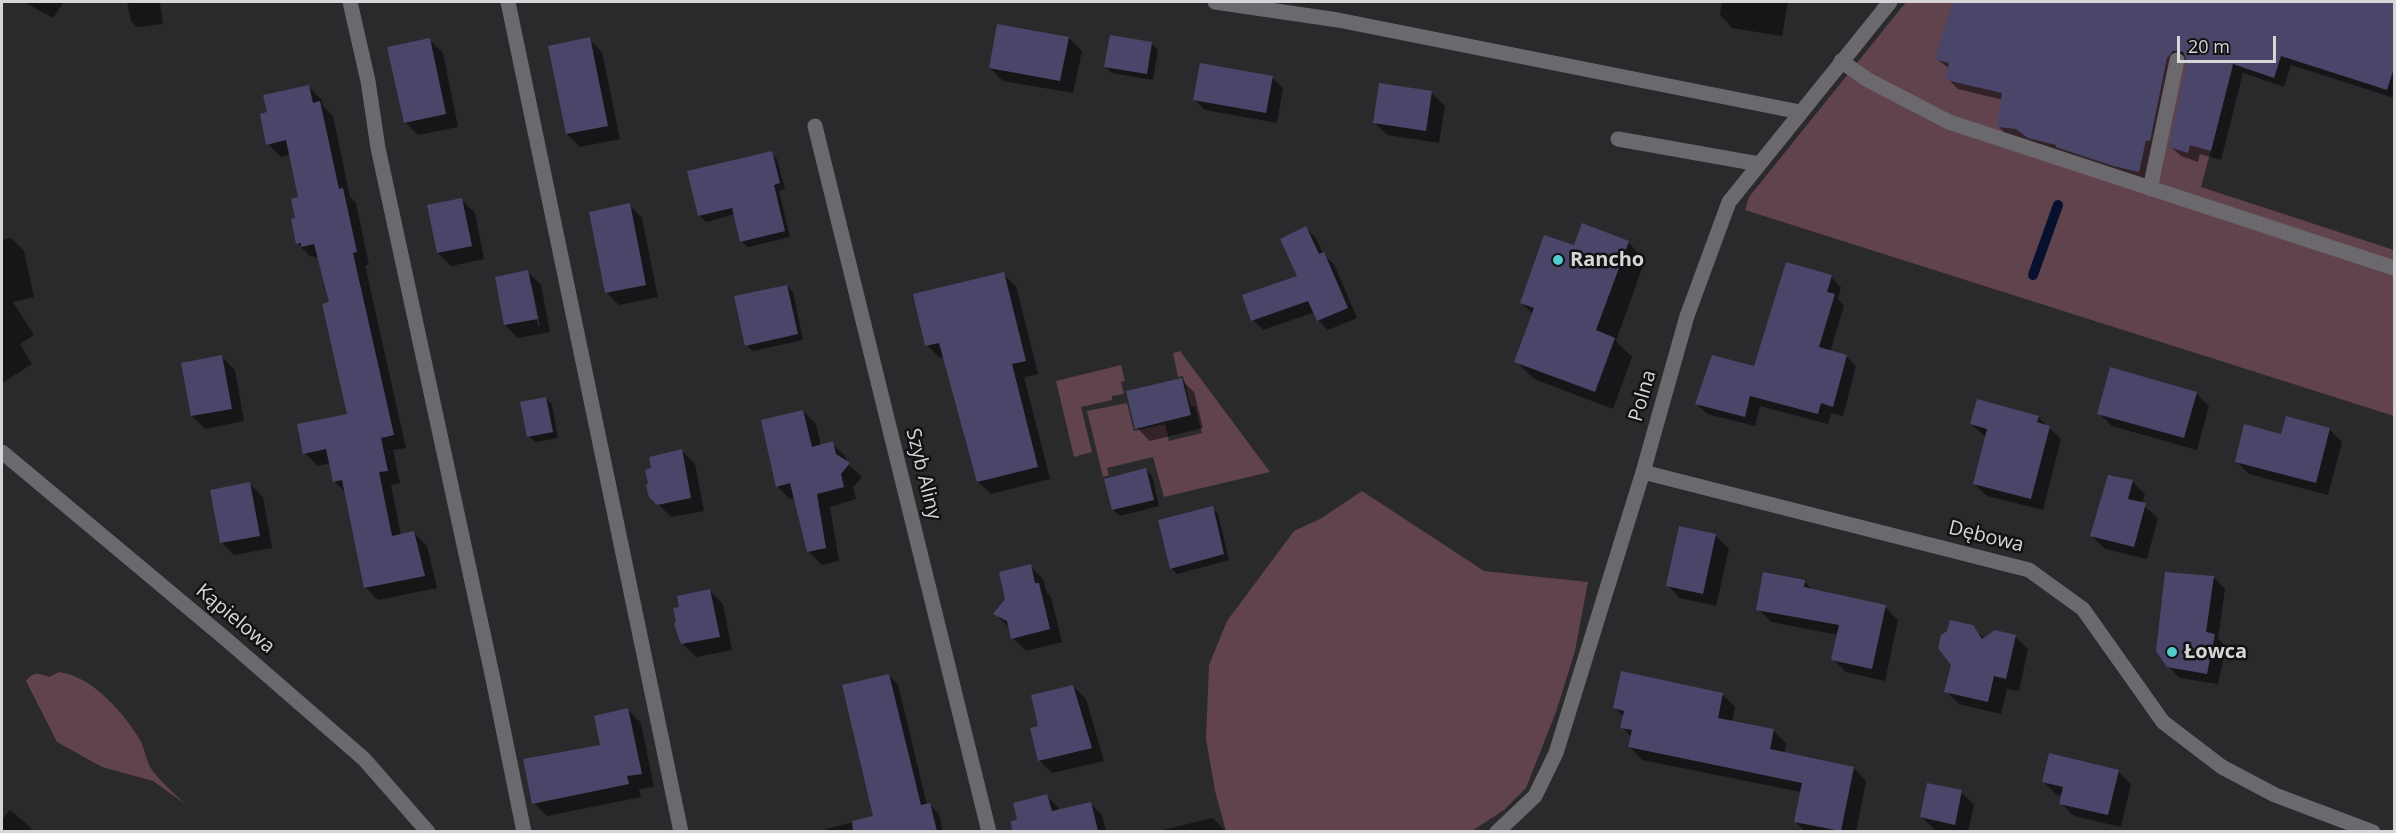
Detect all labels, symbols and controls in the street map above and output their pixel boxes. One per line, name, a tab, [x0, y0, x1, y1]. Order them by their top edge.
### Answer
scale bar	[2180, 24, 2279, 62]
text: 20 m	[2188, 34, 2230, 58]
place label: Rancho	[1570, 248, 1644, 272]
marker: Rancho	[1551, 253, 1565, 267]
street label: Polna	[1624, 367, 1662, 425]
street label: Szyb Aliny	[900, 426, 946, 522]
street label: Dębowa	[1946, 516, 2026, 558]
street label: Kąpielowa	[191, 579, 279, 659]
place label: Łowca	[2184, 640, 2247, 664]
marker: Łowca	[2165, 645, 2179, 659]

